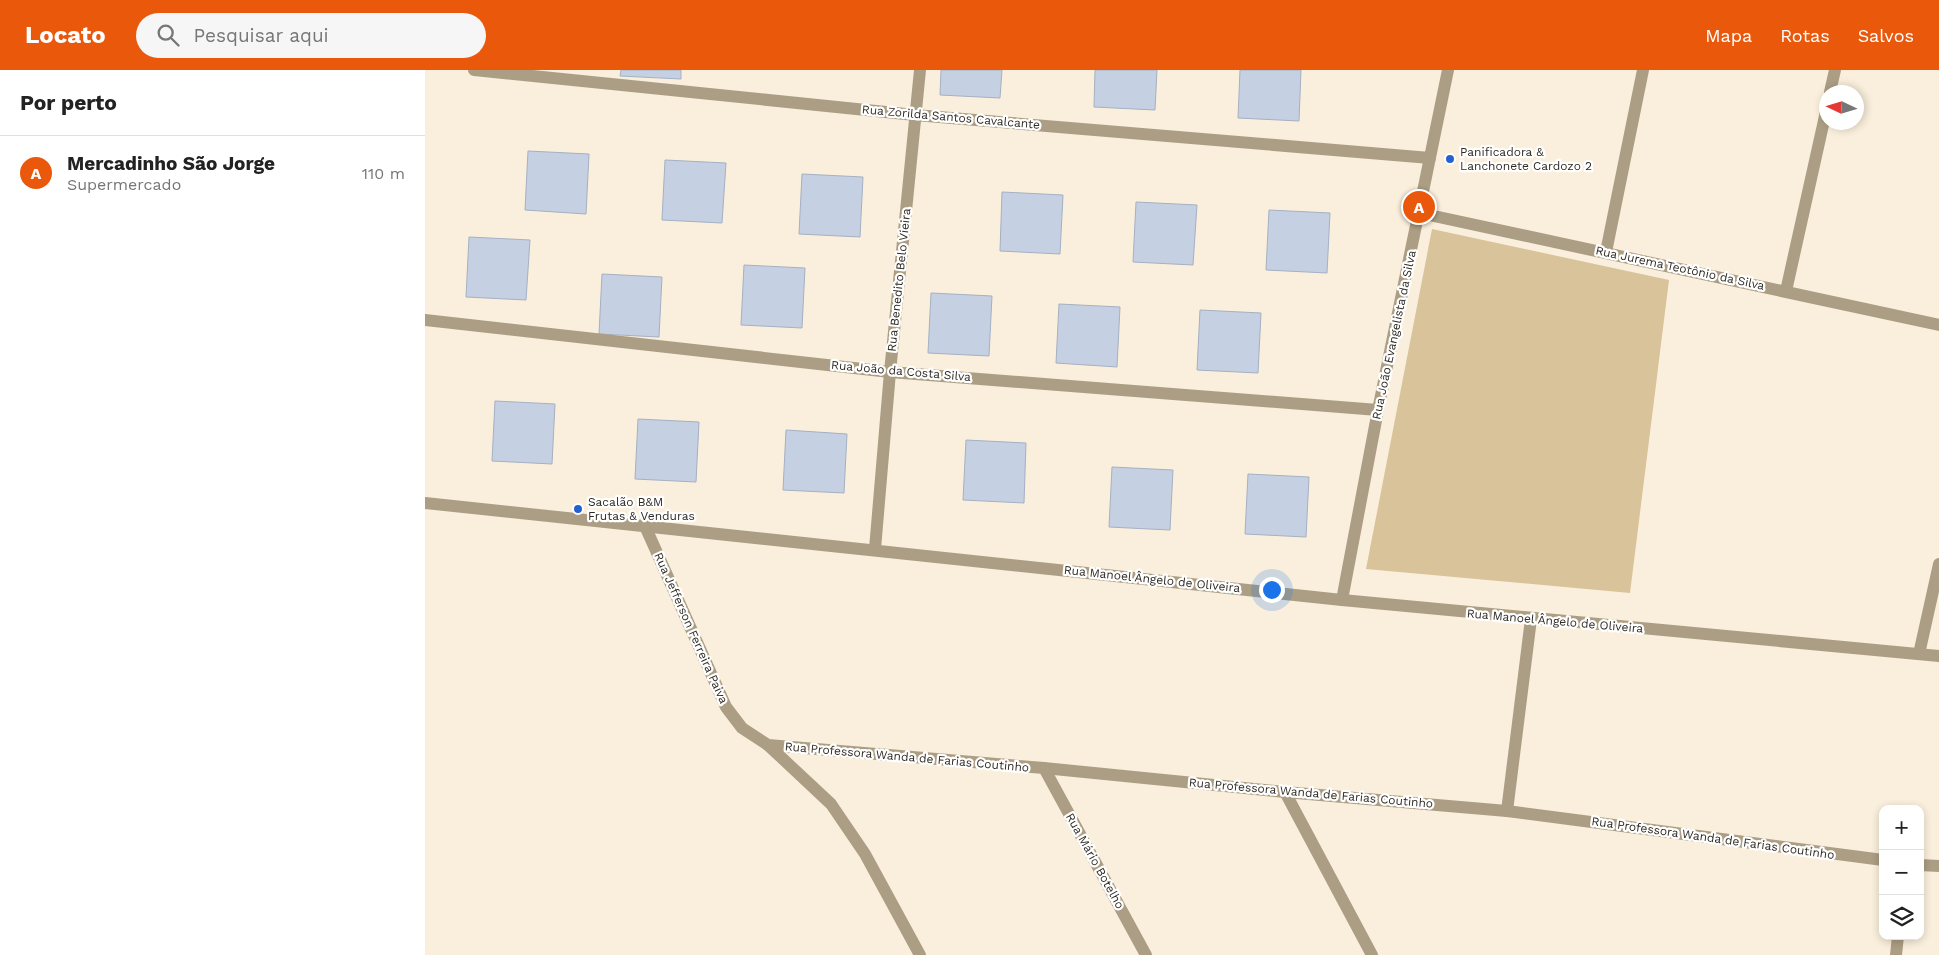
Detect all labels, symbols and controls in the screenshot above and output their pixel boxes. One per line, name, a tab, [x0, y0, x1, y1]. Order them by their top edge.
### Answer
search box	[136, 13, 486, 58]
text: Locato	[25, 21, 106, 49]
icon: search	[154, 21, 182, 49]
text: Pesquisar aqui	[194, 24, 329, 47]
text: Mapa	[1705, 25, 1752, 46]
text: Rotas	[1780, 25, 1830, 46]
text: Salvos	[1858, 25, 1914, 46]
north arrow	[1819, 85, 1864, 130]
text: Por perto	[20, 90, 117, 115]
street label: Rua Zorilda Santos Cavalcante	[861, 102, 1041, 132]
place label: Panificadora & Lanchonete Cardozo 2	[1460, 145, 1592, 173]
text: Mercadinho São Jorge	[67, 152, 275, 175]
marker: Panificadora & Lanchonete Cardozo 2	[1444, 153, 1456, 165]
text: A	[31, 164, 41, 183]
text: 110 m	[362, 164, 405, 183]
text: Supermercado	[67, 175, 181, 194]
pin: A	[1403, 188, 1435, 226]
street label: Rua Benedito Belo Vieira	[885, 207, 914, 352]
street label: Rua Jurema Teotônio da Silva	[1594, 243, 1766, 293]
street label: Rua João Evangelista da Silva	[1369, 249, 1419, 421]
street label: Rua João da Costa Silva	[831, 358, 972, 384]
place label: Sacalão B&M Frutas & Venduras	[588, 495, 695, 523]
marker: Sacalão B&M Frutas & Venduras	[572, 503, 584, 515]
street label: Rua Jefferson Ferreira Paiva	[651, 550, 731, 706]
street label: Rua Manoel Ângelo de Oliveira	[1063, 563, 1241, 595]
your location	[1259, 577, 1285, 603]
street label: Rua Manoel Ângelo de Oliveira	[1466, 606, 1644, 636]
street label: Rua Professora Wanda de Farias Coutinho	[784, 739, 1030, 775]
street label: Rua Professora Wanda de Farias Coutinho	[1188, 775, 1434, 811]
map controls	[1879, 805, 1924, 940]
button: +	[1879, 805, 1924, 850]
street label: Rua Mário Botelho	[1063, 811, 1127, 911]
street label: Rua Professora Wanda de Farias Coutinho	[1591, 814, 1835, 862]
button: −	[1879, 850, 1924, 895]
button: layers	[1879, 895, 1924, 940]

